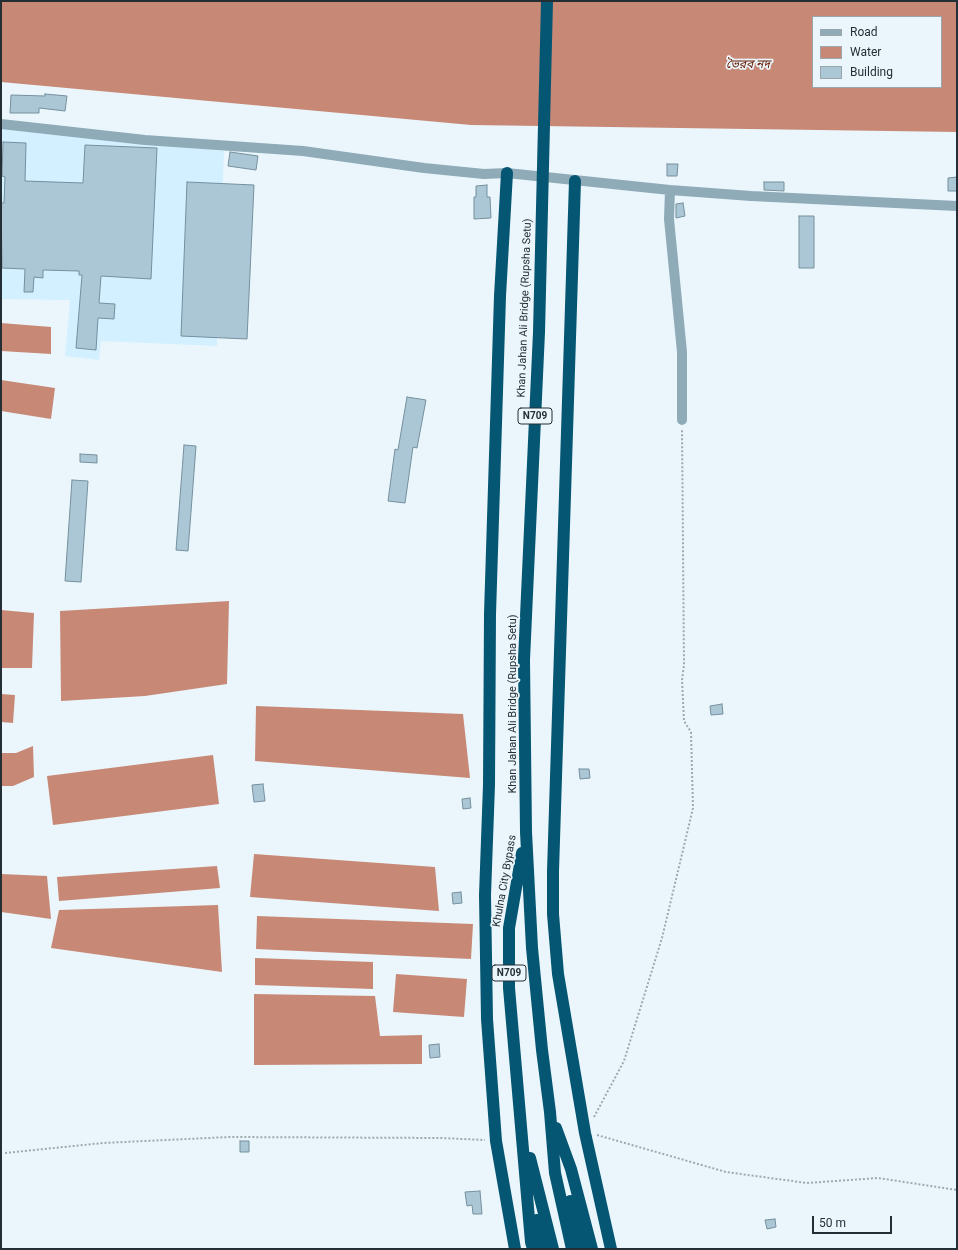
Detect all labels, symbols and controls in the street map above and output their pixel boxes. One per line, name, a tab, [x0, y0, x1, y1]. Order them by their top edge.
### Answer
legend	[812, 16, 942, 88]
text: Road	[850, 25, 878, 39]
text: Water	[850, 45, 881, 59]
water label: ভৈরব নদ	[726, 58, 770, 72]
text: Building	[850, 65, 893, 79]
street label: Khan Jahan Ali Bridge (Rupsha Setu)	[515, 218, 535, 398]
road number: N709	[518, 408, 552, 424]
street label: Khan Jahan Ali Bridge (Rupsha Setu)	[506, 614, 520, 794]
street label: Khulna City Bypass	[490, 834, 520, 928]
road number: N709	[492, 965, 526, 981]
scale bar	[814, 1208, 894, 1234]
text: 50 m	[819, 1216, 846, 1230]

